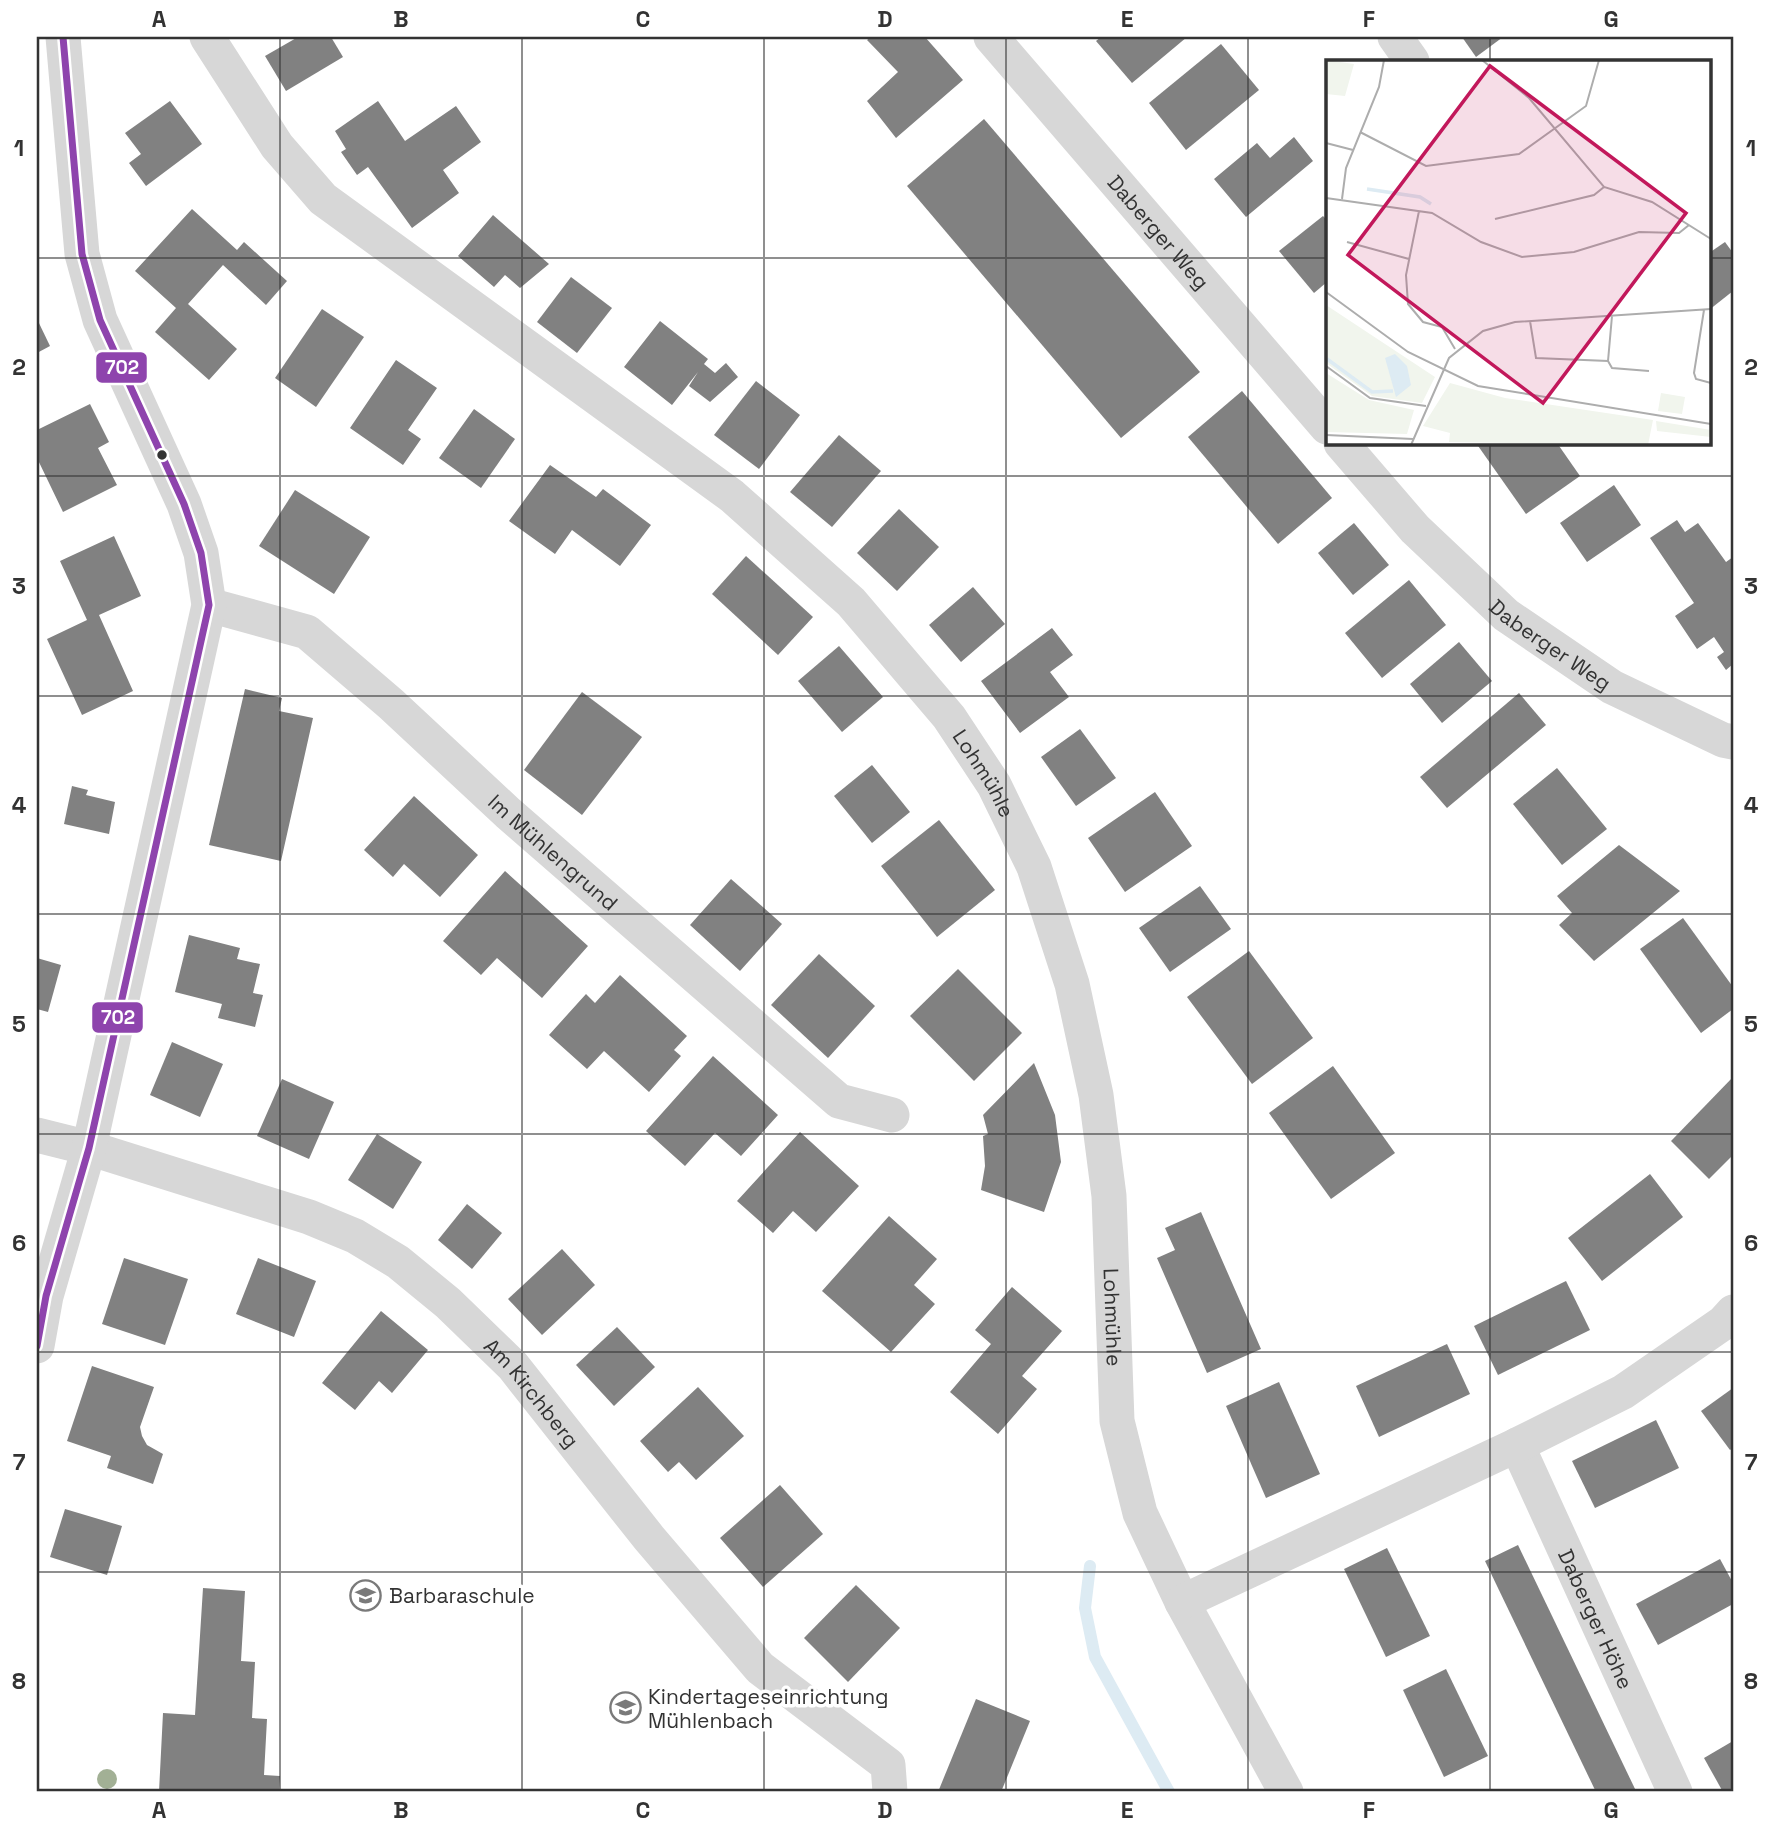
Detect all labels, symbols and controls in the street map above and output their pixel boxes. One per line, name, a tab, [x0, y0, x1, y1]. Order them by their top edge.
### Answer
text: A	[152, 4, 167, 34]
text: B	[393, 4, 409, 34]
text: C	[636, 4, 650, 34]
text: D	[877, 4, 893, 34]
text: E	[1121, 4, 1133, 34]
text: F	[1363, 4, 1375, 34]
text: G	[1603, 4, 1619, 34]
inset map	[1326, 60, 1710, 444]
text: 1	[14, 133, 24, 163]
text: 1	[1746, 133, 1756, 163]
street label: Daberger Weg	[1102, 169, 1216, 295]
line badge: 702	[95, 351, 148, 384]
text: 2	[12, 352, 26, 382]
text: 2	[1744, 352, 1758, 382]
text: 702	[105, 355, 139, 380]
unlabelled marker	[155, 448, 169, 462]
text: 3	[12, 571, 26, 601]
text: 3	[1744, 571, 1758, 601]
street label: Daberger Weg	[1484, 593, 1617, 696]
street label: Lohmühle	[947, 724, 1021, 822]
street label: Im Mühlengrund	[483, 788, 624, 916]
text: 4	[12, 790, 27, 820]
text: 4	[1744, 790, 1759, 820]
line badge: 702	[91, 1001, 144, 1034]
text: 702	[101, 1005, 135, 1030]
text: 5	[12, 1009, 26, 1039]
text: 5	[1744, 1009, 1758, 1039]
text: 6	[12, 1228, 26, 1258]
text: 6	[1744, 1228, 1758, 1258]
street label: Lohmühle	[1098, 1267, 1129, 1367]
street label: Am Kirchberg	[479, 1332, 586, 1453]
text: 7	[13, 1447, 26, 1477]
text: 7	[1745, 1447, 1758, 1477]
street label: Daberger Höhe	[1553, 1545, 1640, 1693]
school or university icon: Barbaraschule	[349, 1578, 383, 1612]
place label: Barbaraschule	[389, 1582, 535, 1609]
text: 8	[12, 1666, 26, 1696]
text: 8	[1744, 1666, 1758, 1696]
place label: Kindertageseinrichtung Mühlenbach	[648, 1683, 889, 1734]
school or university icon: Kindertageseinrichtung Mühlenbach	[608, 1691, 642, 1725]
text: A	[152, 1795, 167, 1825]
text: B	[393, 1795, 409, 1825]
text: C	[636, 1795, 650, 1825]
text: D	[877, 1795, 893, 1825]
text: E	[1121, 1795, 1133, 1825]
text: F	[1363, 1795, 1375, 1825]
text: G	[1603, 1795, 1619, 1825]

